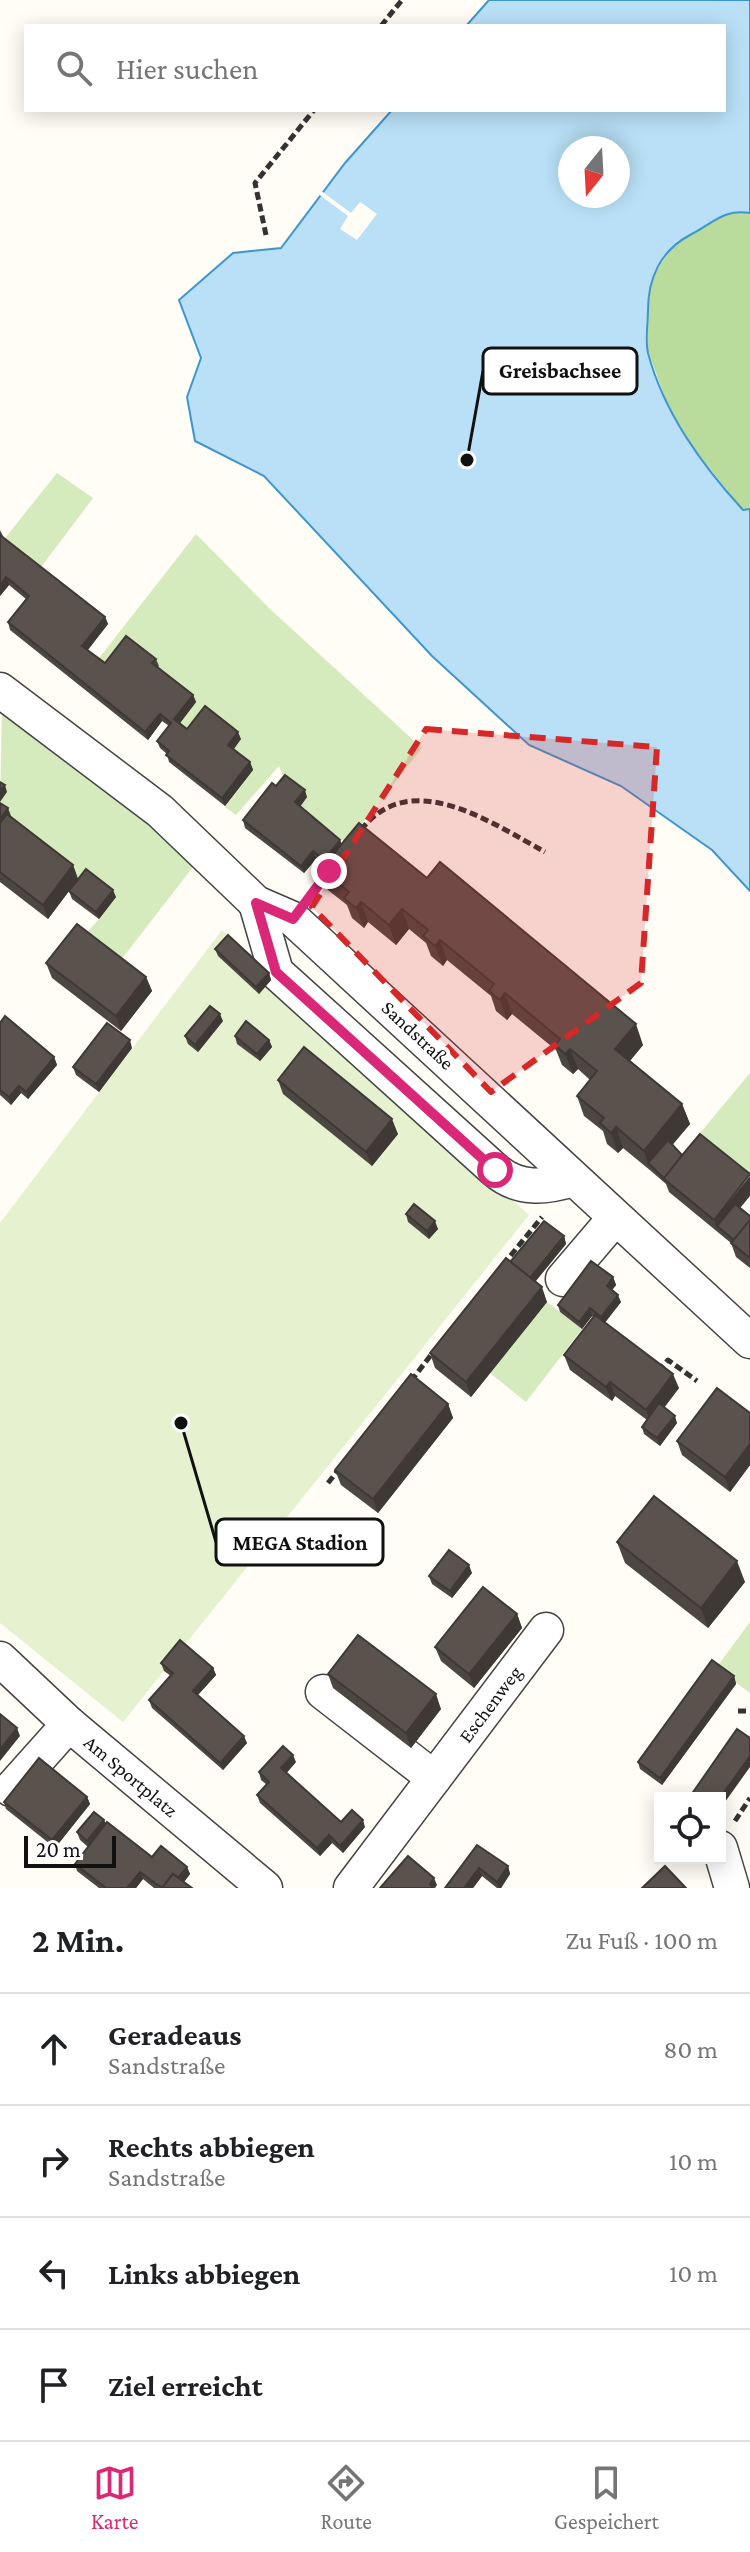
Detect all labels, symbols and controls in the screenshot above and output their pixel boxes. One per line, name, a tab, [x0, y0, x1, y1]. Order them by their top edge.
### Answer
search box	[24, 24, 726, 112]
icon: search	[52, 46, 96, 90]
text: Hier suchen	[116, 52, 258, 85]
north arrow	[558, 136, 630, 208]
callout: Greisbachsee	[483, 348, 637, 394]
text: Greisbachsee	[499, 358, 621, 383]
route end	[311, 853, 347, 889]
street label: Sandstraße	[377, 996, 459, 1074]
route start	[477, 1152, 513, 1188]
callout: MEGA Stadion	[216, 1519, 383, 1565]
text: MEGA Stadion	[232, 1530, 368, 1555]
street label: Eschenweg	[454, 1661, 527, 1747]
street label: Am Sportplatz	[79, 1731, 182, 1822]
map controls	[654, 1792, 726, 1864]
button: locate	[654, 1792, 726, 1864]
scale bar	[24, 1832, 116, 1868]
text: 20 m	[36, 1837, 81, 1862]
text: 2 Min.	[32, 1922, 124, 1959]
text: Zu Fuß · 100 m	[566, 1926, 718, 1955]
text: Geradeaus	[108, 2018, 242, 2051]
icon: ahead	[32, 2027, 76, 2071]
text: 80 m	[664, 2035, 718, 2064]
text: Sandstraße	[108, 2051, 225, 2080]
text: Rechts abbiegen	[108, 2130, 315, 2163]
icon: right	[32, 2139, 76, 2183]
text: 10 m	[669, 2147, 718, 2176]
text: Sandstraße	[108, 2163, 225, 2192]
icon: left	[32, 2251, 76, 2295]
text: Links abbiegen	[108, 2257, 300, 2290]
text: 10 m	[669, 2259, 718, 2288]
icon: arrive	[32, 2363, 76, 2407]
text: Ziel erreicht	[108, 2369, 263, 2402]
tab: Karte	[91, 2461, 138, 2534]
tab: Route	[321, 2461, 372, 2534]
tab: Gespeichert	[554, 2461, 659, 2534]

